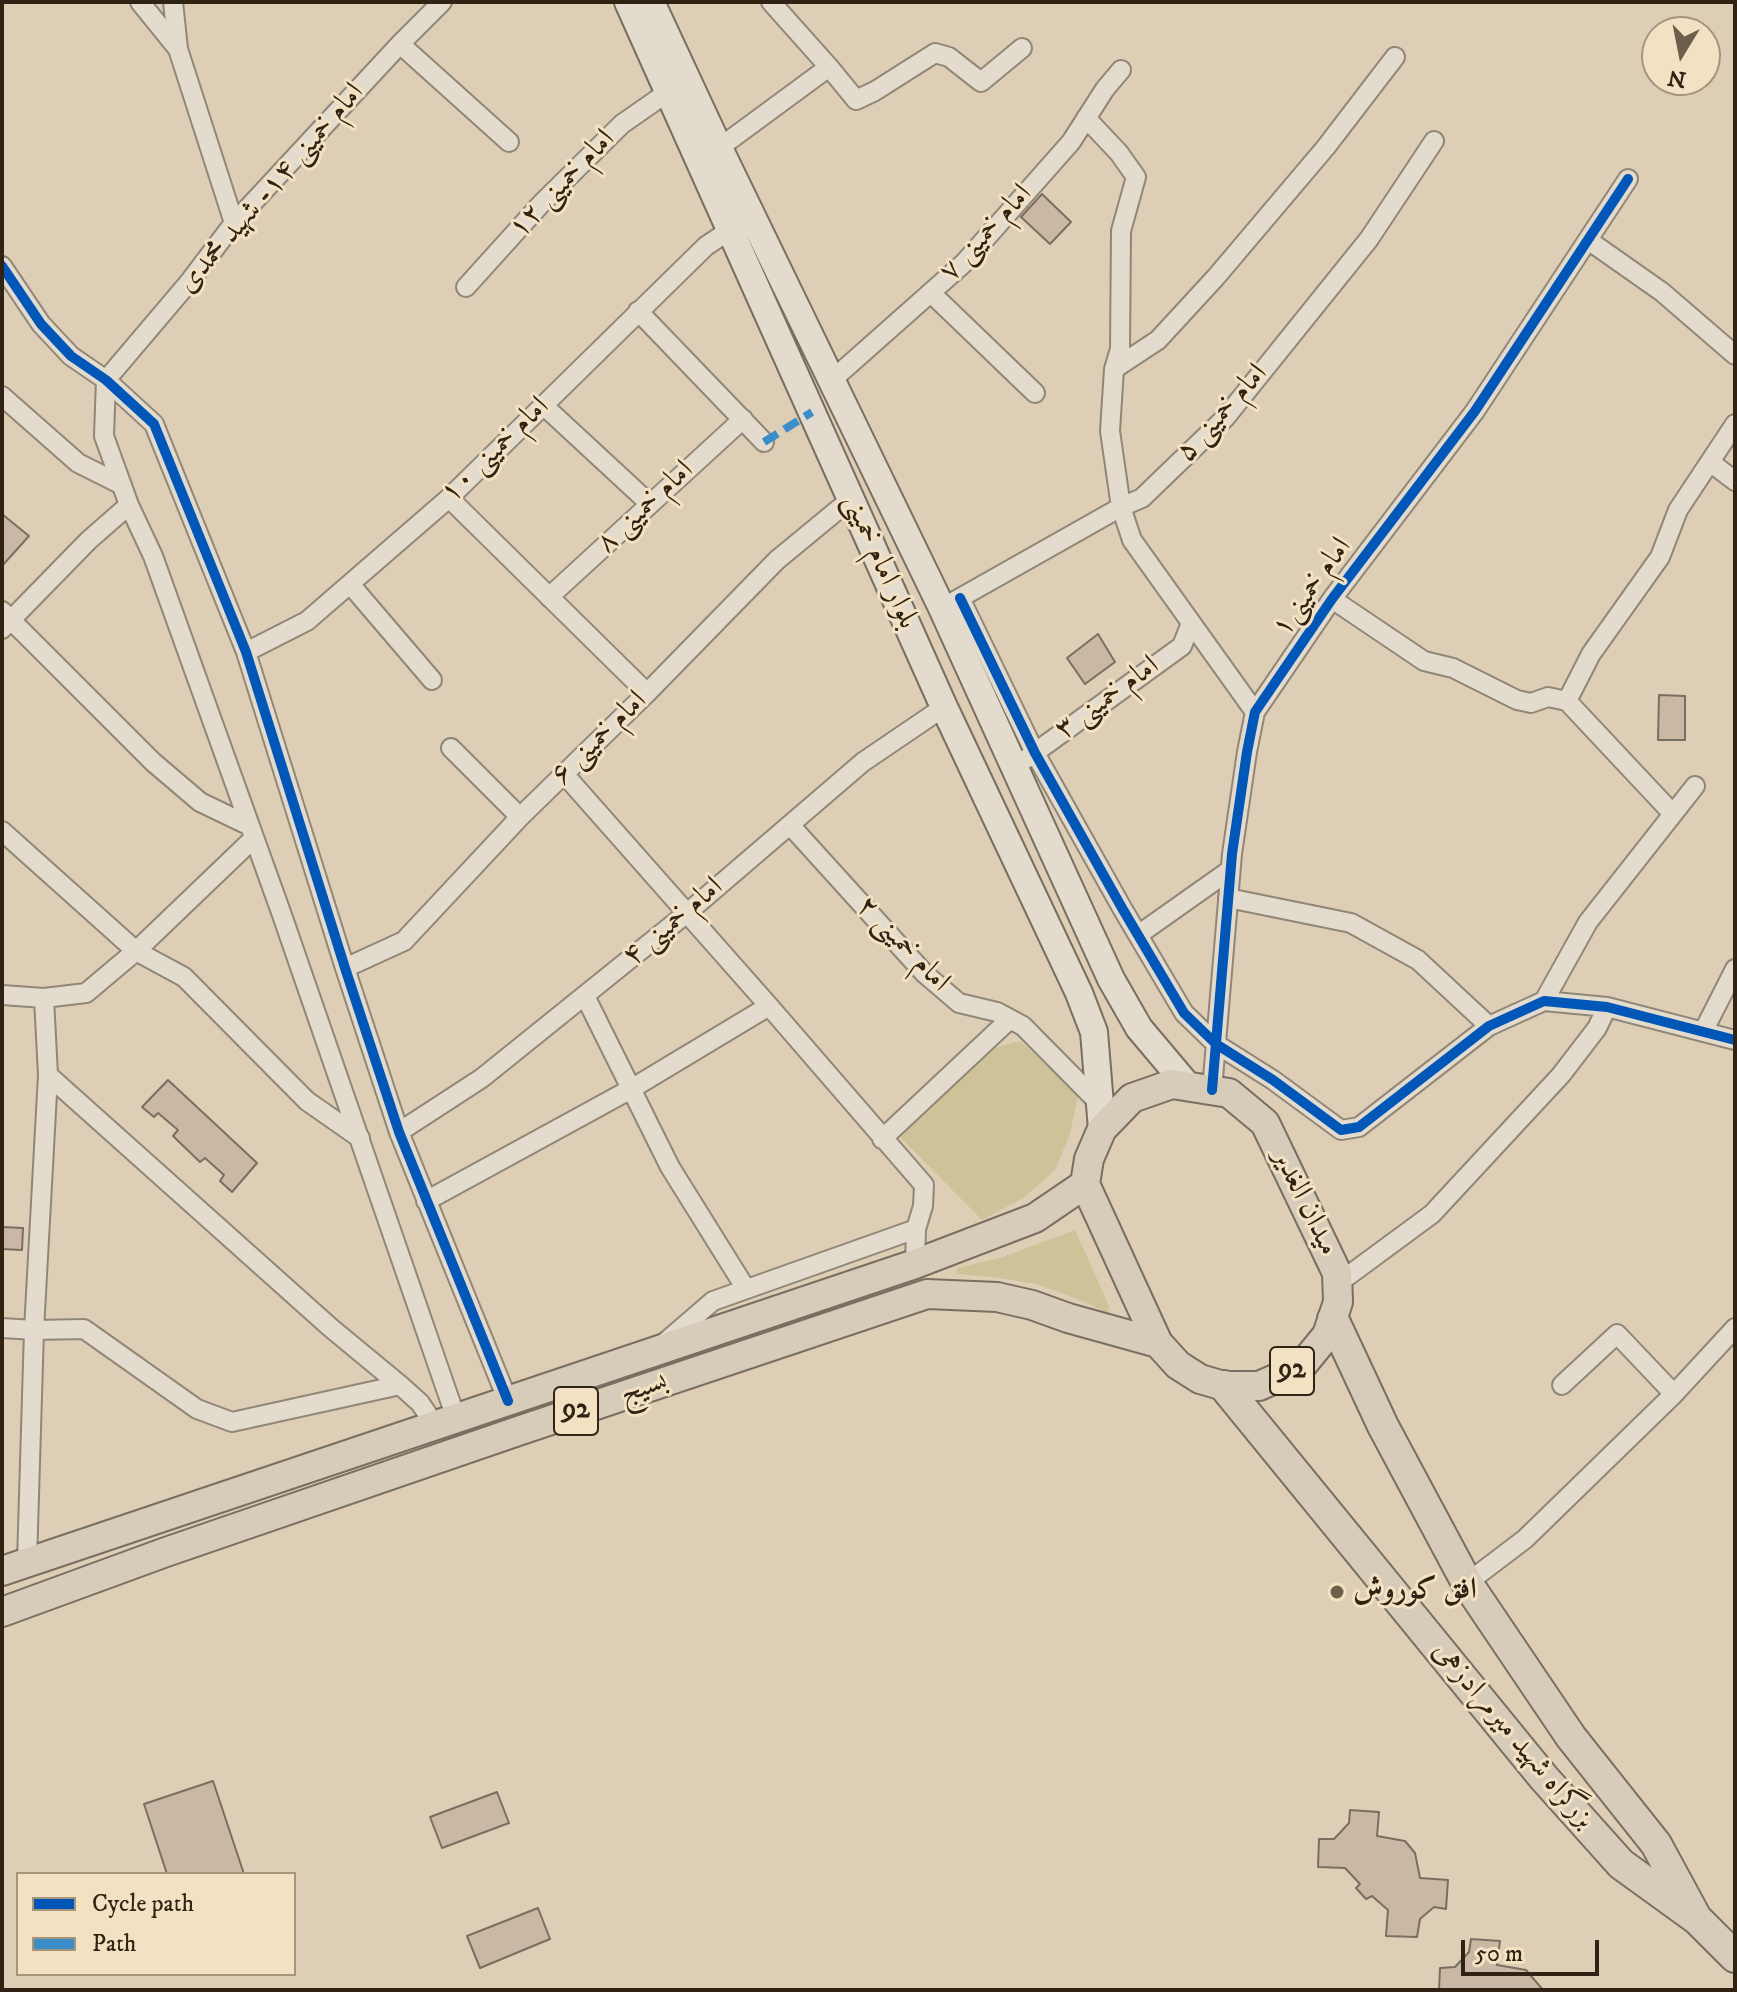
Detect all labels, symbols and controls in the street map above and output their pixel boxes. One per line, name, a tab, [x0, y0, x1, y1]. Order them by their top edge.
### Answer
north arrow	[1641, 16, 1721, 96]
text: N	[1666, 63, 1688, 93]
street label: امام خمینی ۱۴- شهید محمدی	[171, 76, 373, 302]
street label: امام خمینی ۱۲	[502, 123, 624, 247]
street label: امام خمینی ۷	[933, 178, 1041, 290]
street label: امام خمینی ۵	[1169, 357, 1277, 471]
street label: امام خمینی ۱۰	[434, 390, 558, 512]
street label: امام خمینی ۸	[590, 454, 702, 562]
street label: بلوار امام خمینی	[833, 489, 925, 635]
street label: امام خمینی۱	[1265, 531, 1361, 645]
street label: امام خمینی ۳	[1049, 649, 1167, 749]
street label: امام خمینی ۶	[544, 684, 656, 794]
street label: امام خمینی ۴	[616, 871, 732, 975]
street label: امام خمینی ۲	[847, 889, 957, 1001]
street label: میدان الغدیر	[1263, 1144, 1345, 1262]
road number: 92	[1270, 1347, 1314, 1395]
street label: بسیج	[616, 1364, 672, 1414]
road number: 92	[554, 1387, 598, 1435]
place label: افق کوروش	[1353, 1574, 1477, 1610]
marker: افق کوروش	[1328, 1583, 1346, 1601]
street label: بزرگراه شهید میرمرادزهی	[1423, 1635, 1601, 1837]
legend	[16, 1872, 296, 1976]
text: Cycle path	[92, 1889, 194, 1919]
scale bar	[1465, 1924, 1603, 1974]
text: Path	[92, 1929, 136, 1959]
text: 50 m	[1475, 1939, 1523, 1969]

